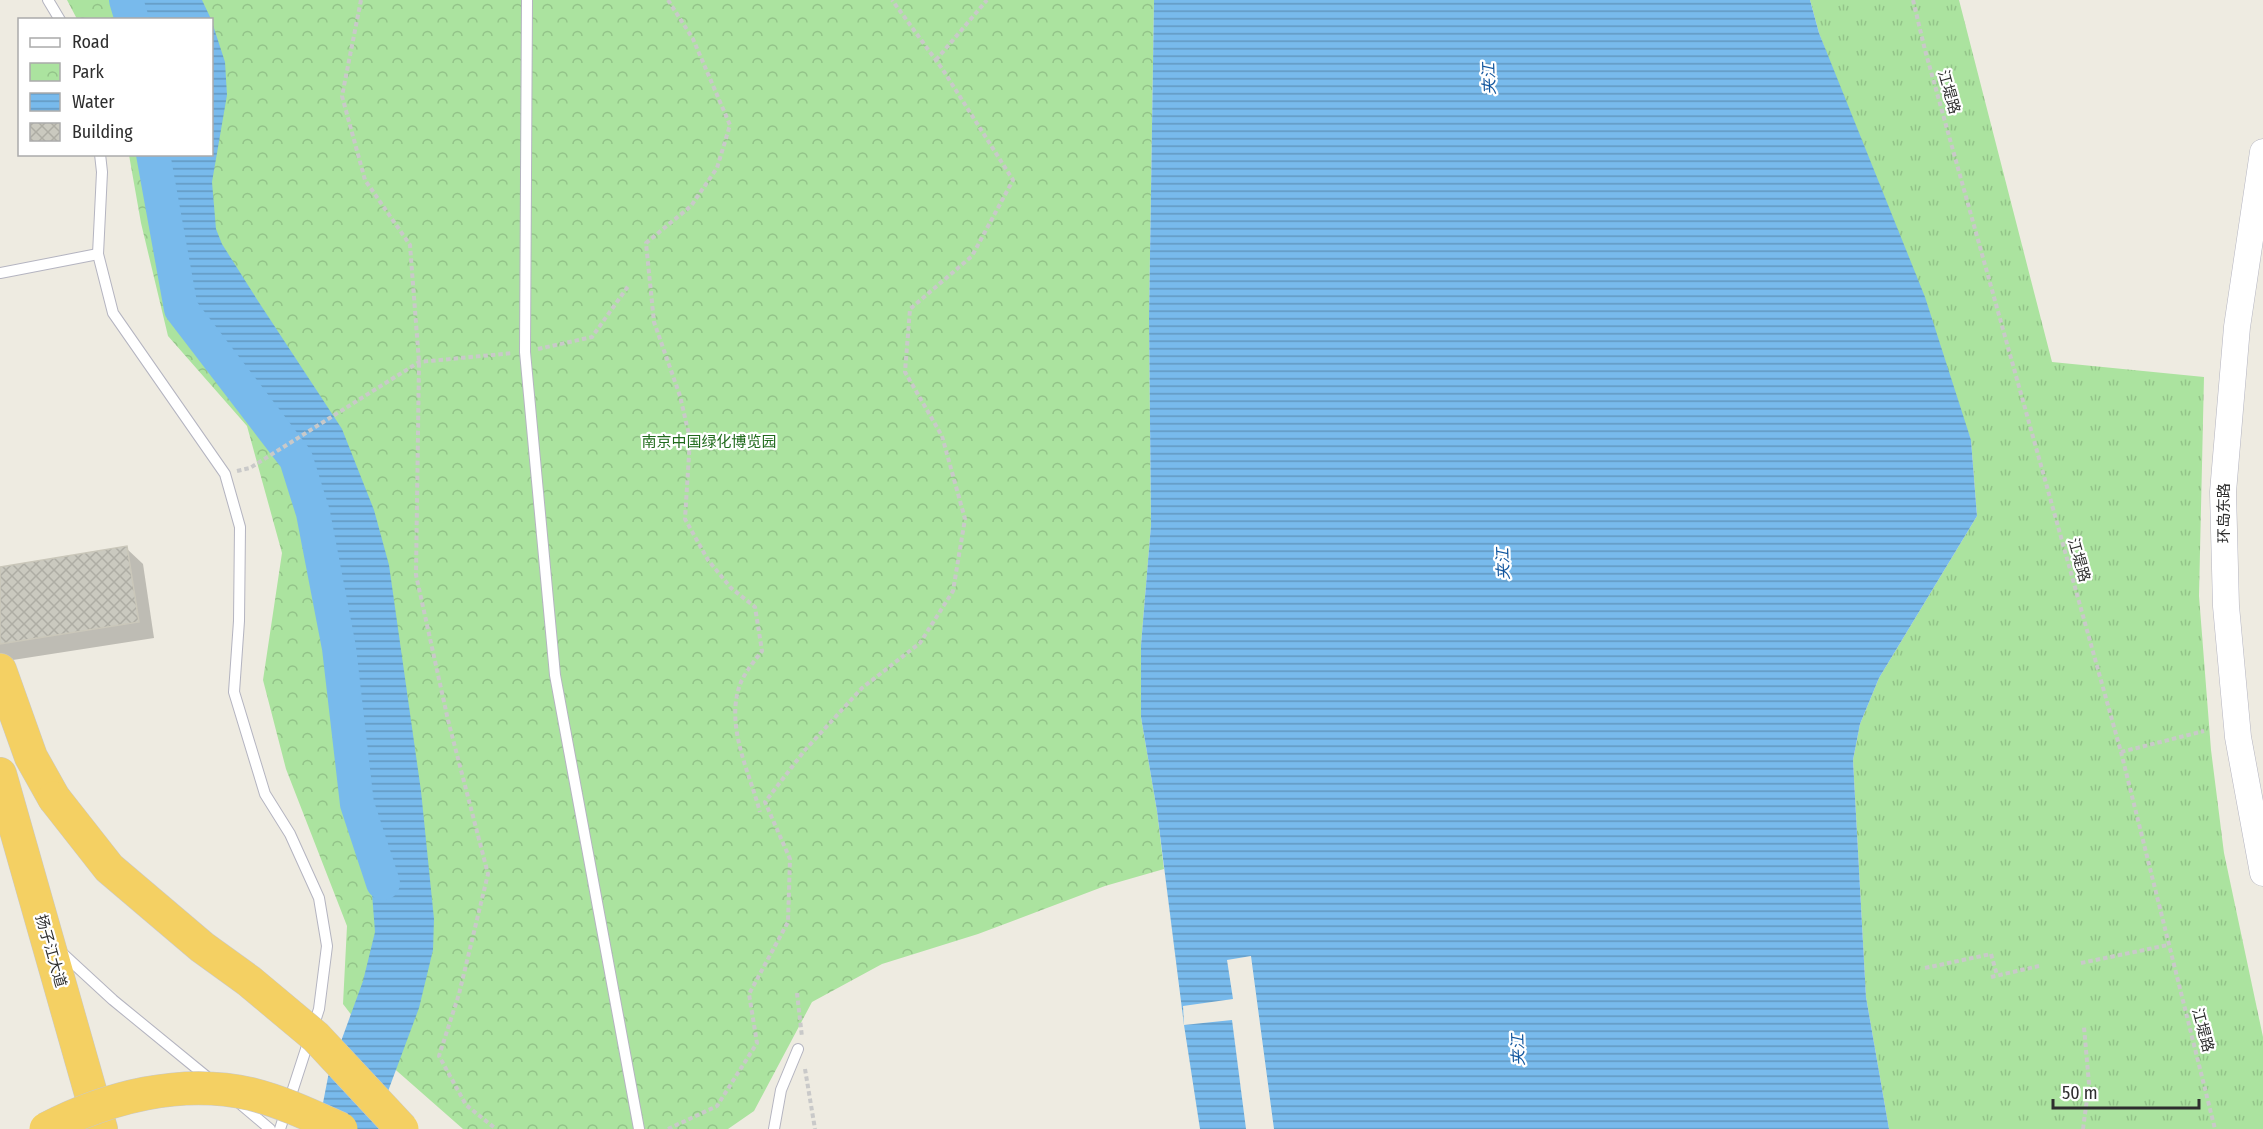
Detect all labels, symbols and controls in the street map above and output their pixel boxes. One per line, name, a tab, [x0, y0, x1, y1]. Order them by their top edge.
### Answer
legend	[18, 18, 213, 156]
text: Road	[72, 31, 109, 53]
text: Park	[72, 61, 105, 83]
water label: 夹江	[1479, 61, 1499, 95]
street label: 江堤路	[1934, 68, 1964, 116]
text: Water	[72, 91, 115, 113]
text: Building	[72, 121, 133, 143]
park label: 南京中国绿化博览园	[641, 433, 777, 451]
street label: 环岛东路	[2215, 483, 2233, 543]
street label: 江堤路	[2064, 536, 2094, 584]
water label: 夹江	[1493, 546, 1513, 580]
street label: 扬子江大道	[32, 912, 70, 990]
street label: 江堤路	[2188, 1006, 2218, 1054]
water label: 夹江	[1508, 1032, 1528, 1066]
scale bar	[2053, 1072, 2198, 1110]
text: 50 m	[2062, 1082, 2098, 1104]

